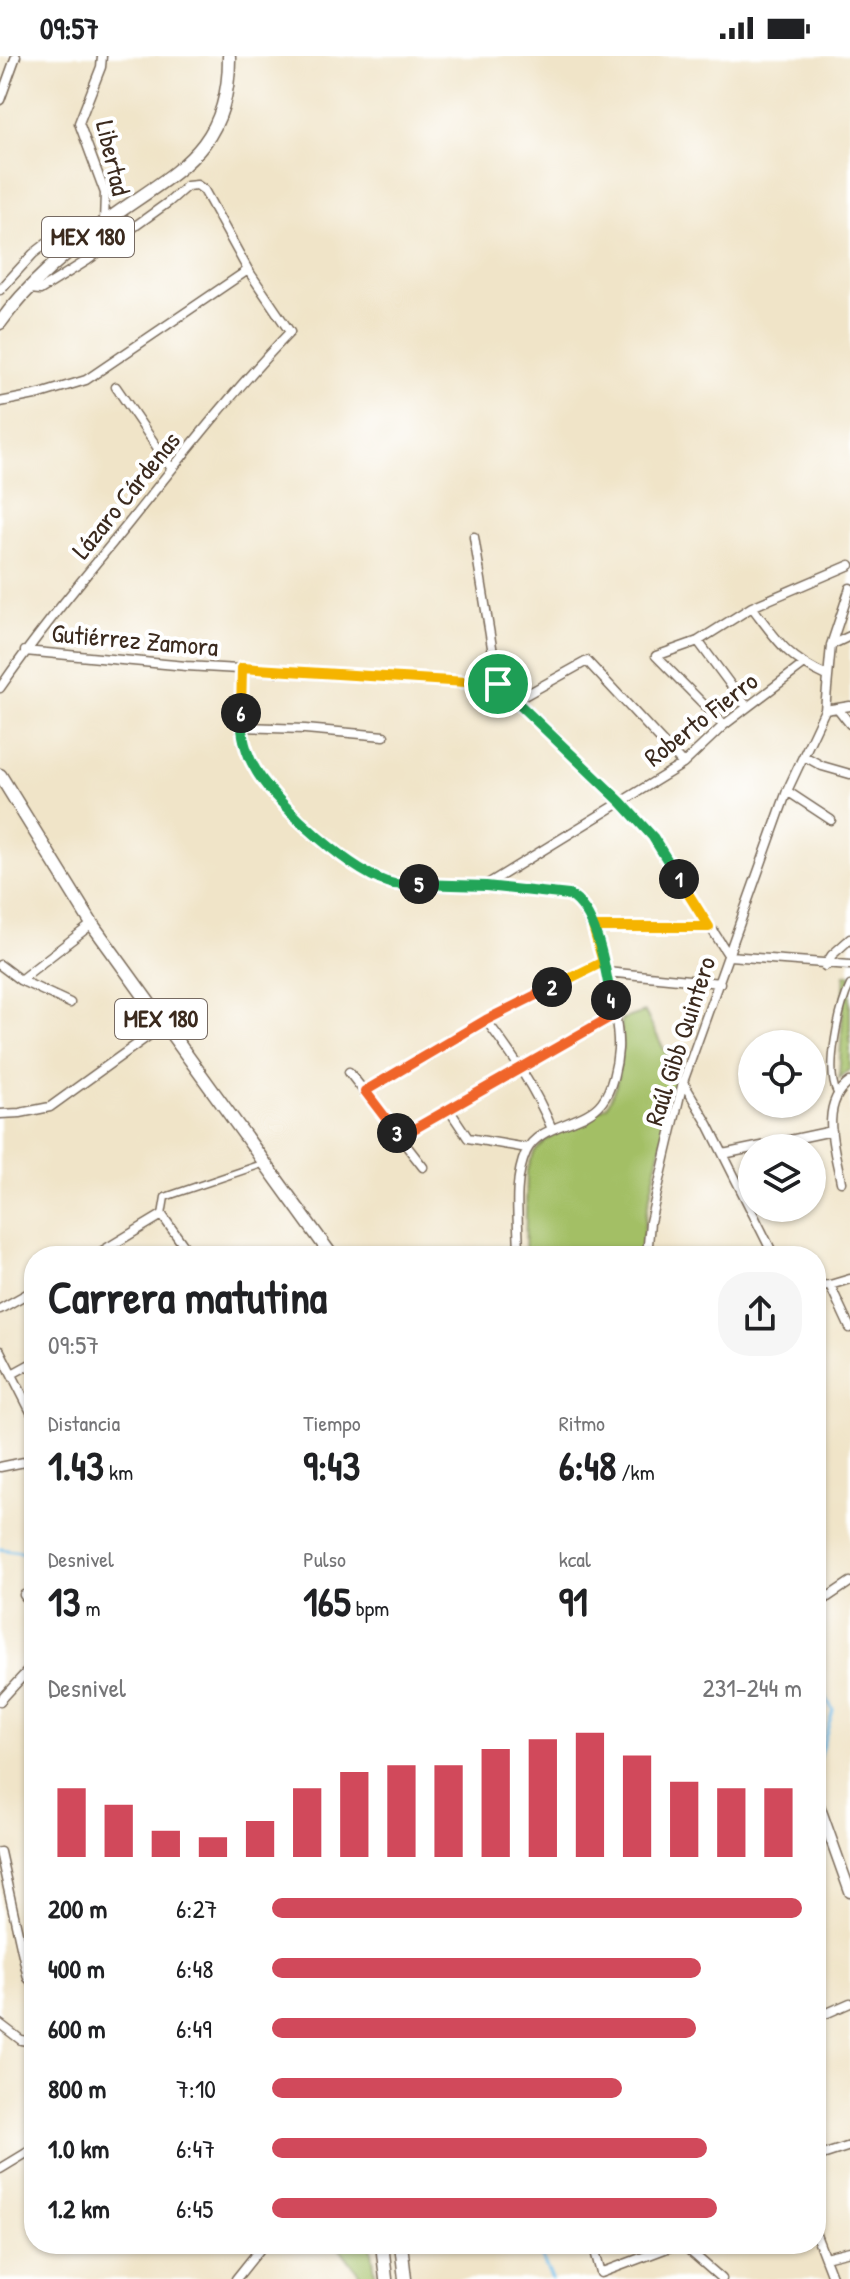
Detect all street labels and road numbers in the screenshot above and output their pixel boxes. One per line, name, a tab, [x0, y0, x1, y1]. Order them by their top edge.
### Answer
street label: Libertad	[88, 117, 139, 199]
road number: MEX 180	[42, 217, 134, 257]
street label: Lázaro Cárdenas	[63, 424, 188, 566]
street label: Gutiérrez Zamora	[50, 615, 220, 664]
street label: Roberto Fierro	[637, 663, 765, 774]
street label: Raúl Gibb Quintero	[636, 952, 723, 1130]
road number: MEX 180	[115, 999, 207, 1039]

